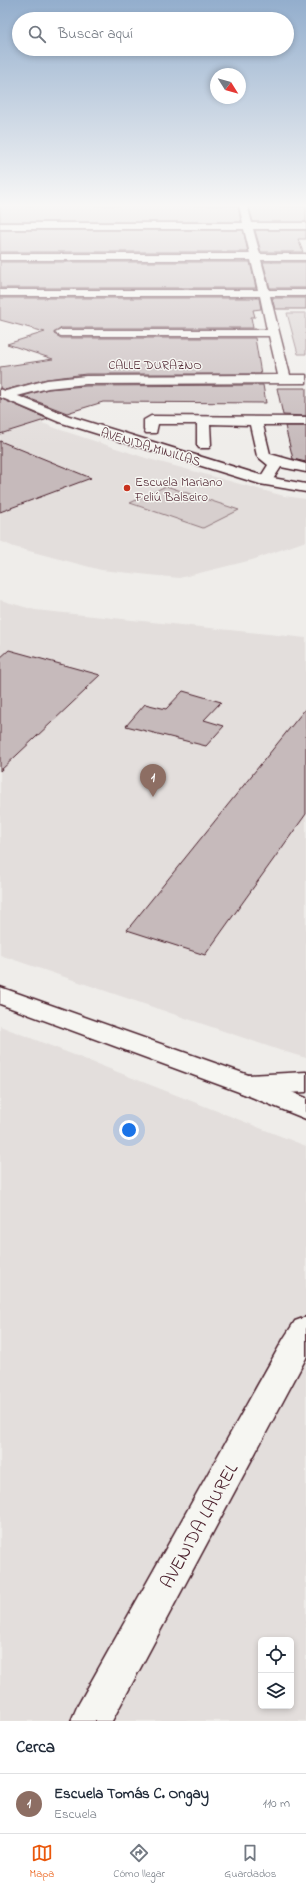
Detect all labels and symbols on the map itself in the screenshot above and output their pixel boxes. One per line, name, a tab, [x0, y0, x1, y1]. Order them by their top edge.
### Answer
north arrow	[210, 68, 246, 104]
street label: CALLE DURAZNO	[108, 356, 202, 375]
street label: AVENIDA MINILLAS	[98, 423, 203, 472]
place label: Escuela Mariano Feliú Balseiro	[134, 473, 223, 507]
marker: Escuela Mariano Feliú Balseiro	[122, 483, 132, 493]
pin: 1	[140, 764, 166, 797]
your location	[119, 1120, 139, 1140]
street label: AVENIDA LAUREL	[155, 1458, 246, 1594]

